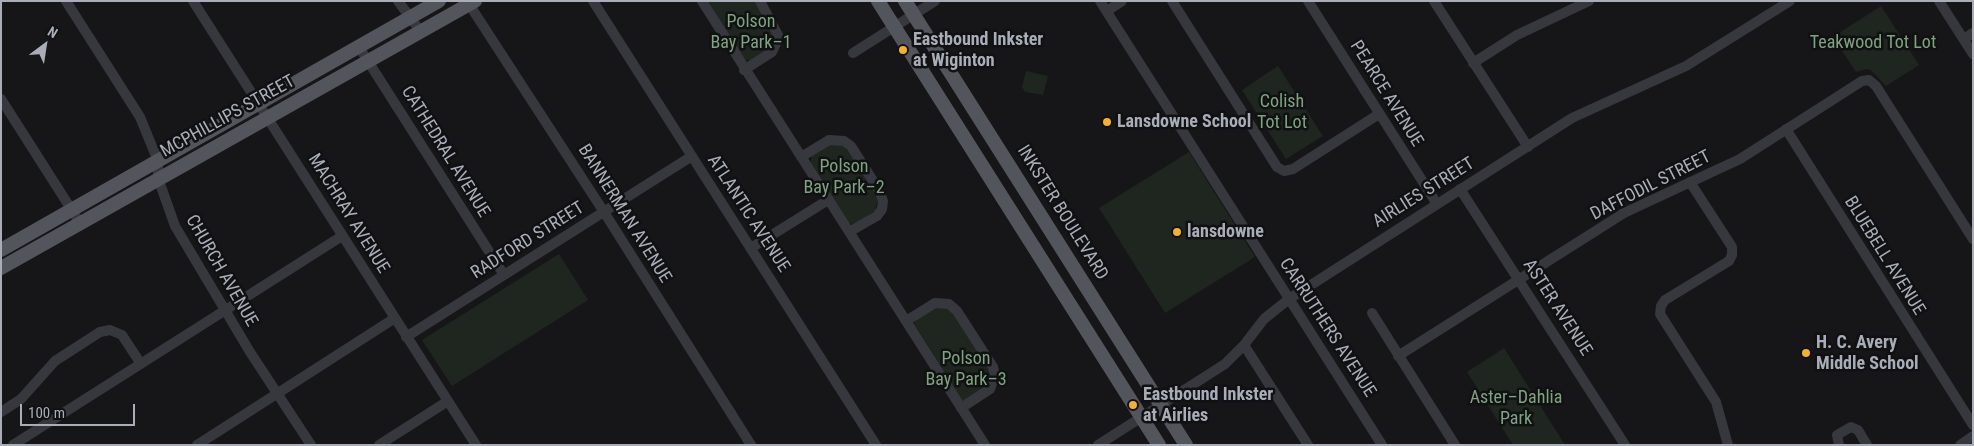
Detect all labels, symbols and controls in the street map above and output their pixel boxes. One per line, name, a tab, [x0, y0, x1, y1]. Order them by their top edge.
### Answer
park label: Polson Bay Park–1	[710, 11, 792, 54]
north arrow	[20, 20, 70, 70]
text: N	[45, 23, 61, 41]
place label: Eastbound Inkster at Wiginton	[913, 29, 1043, 72]
park label: Teakwood Tot Lot	[1810, 32, 1936, 54]
street label: PEARCE AVENUE	[1345, 37, 1427, 151]
marker: Eastbound Inkster at Wiginton	[897, 44, 909, 56]
street label: MCPHILLIPS STREET	[157, 71, 299, 163]
street label: CATHEDRAL AVENUE	[396, 82, 494, 222]
park label: Colish Tot Lot	[1257, 91, 1307, 134]
place label: Lansdowne School	[1117, 111, 1251, 133]
marker: Lansdowne School	[1101, 116, 1113, 128]
street label: BANNERMAN AVENUE	[573, 141, 675, 287]
street label: INKSTER BOULEVARD	[1012, 142, 1112, 284]
street label: DAFFODIL STREET	[1587, 146, 1715, 226]
street label: MACHRAY AVENUE	[303, 150, 393, 278]
street label: ATLANTIC AVENUE	[702, 151, 794, 277]
street label: AIRLIES STREET	[1369, 153, 1479, 233]
park label: Polson Bay Park–2	[803, 156, 885, 198]
street label: BLUEBELL AVENUE	[1839, 193, 1929, 319]
street label: RADFORD STREET	[467, 198, 589, 284]
street label: CHURCH AVENUE	[180, 211, 262, 331]
place label: lansdowne	[1187, 221, 1264, 243]
marker: lansdowne	[1171, 226, 1183, 238]
street label: CARRUTHERS AVENUE	[1274, 255, 1380, 401]
street label: ASTER AVENUE	[1518, 256, 1596, 360]
place label: H. C. Avery Middle School	[1816, 332, 1919, 374]
marker: H. C. Avery Middle School	[1800, 347, 1812, 359]
park label: Polson Bay Park–3	[925, 348, 1007, 390]
place label: Eastbound Inkster at Airlies	[1143, 384, 1273, 426]
park label: Aster–Dahlia Park	[1470, 387, 1562, 429]
scale bar	[22, 394, 138, 426]
marker: Eastbound Inkster at Airlies	[1127, 399, 1139, 411]
text: 100 m	[28, 404, 65, 422]

